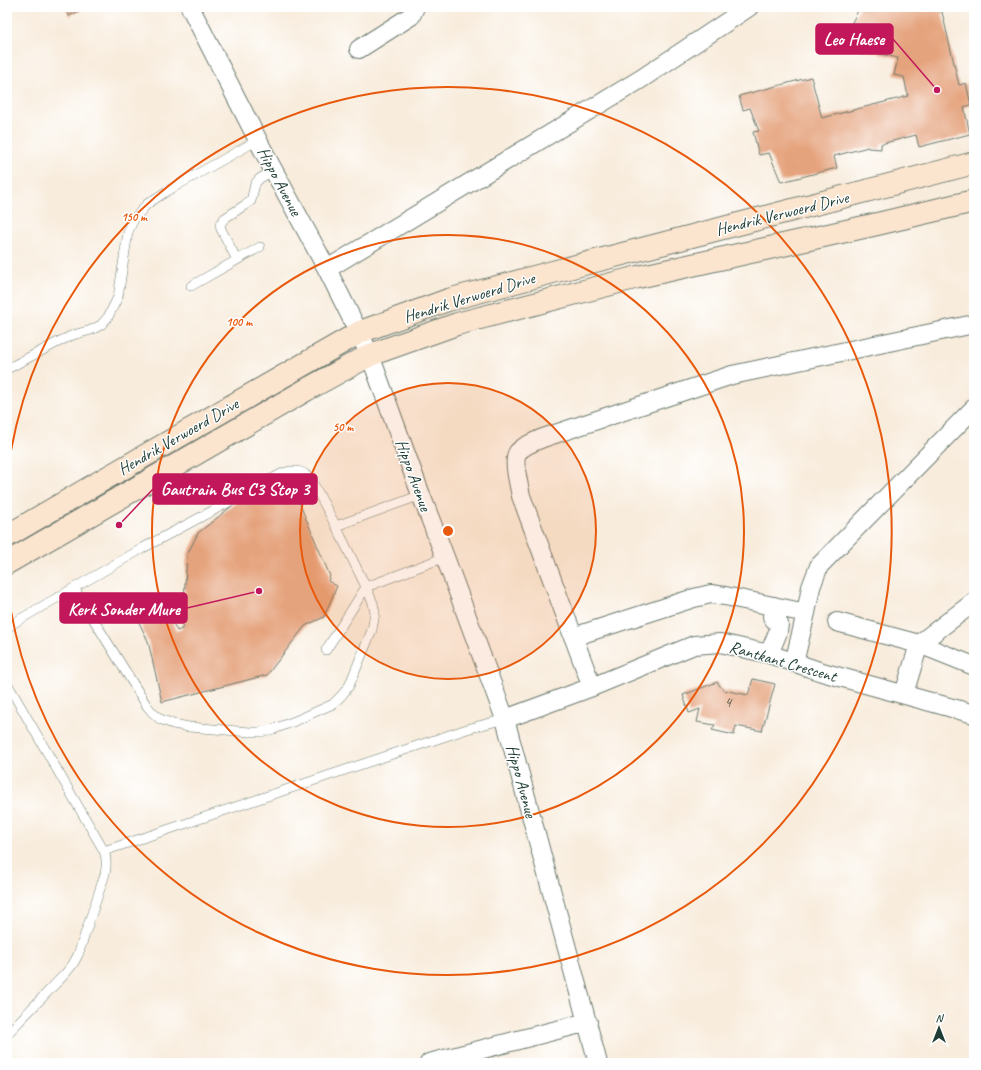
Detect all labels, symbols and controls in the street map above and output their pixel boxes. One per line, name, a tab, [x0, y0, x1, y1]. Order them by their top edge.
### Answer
callout: Leo Haese	[816, 24, 893, 54]
text: Leo Haese	[824, 28, 886, 50]
street label: Hippo Avenue	[253, 143, 307, 221]
street label: Hendrik Verwoerd Drive	[714, 186, 852, 240]
text: 150 m	[121, 209, 148, 225]
street label: Hendrik Verwoerd Drive	[401, 267, 539, 327]
text: 100 m	[226, 314, 253, 330]
street label: Hendrik Verwoerd Drive	[114, 393, 244, 480]
text: 50 m	[333, 419, 354, 435]
street label: Hippo Avenue	[391, 436, 437, 515]
callout: Gautrain Bus C3 Stop 3	[153, 474, 317, 504]
text: Gautrain Bus C3 Stop 3	[161, 478, 311, 500]
centre of rings	[441, 524, 455, 538]
callout: Kerk Sonder Mure	[60, 593, 187, 623]
text: Kerk Sonder Mure	[68, 598, 182, 620]
street label: Rantkant Crescent	[727, 636, 841, 687]
house number: 4	[725, 693, 733, 712]
street label: Hippo Avenue	[502, 742, 542, 821]
north arrow	[919, 1008, 959, 1048]
text: N	[936, 1011, 945, 1025]

